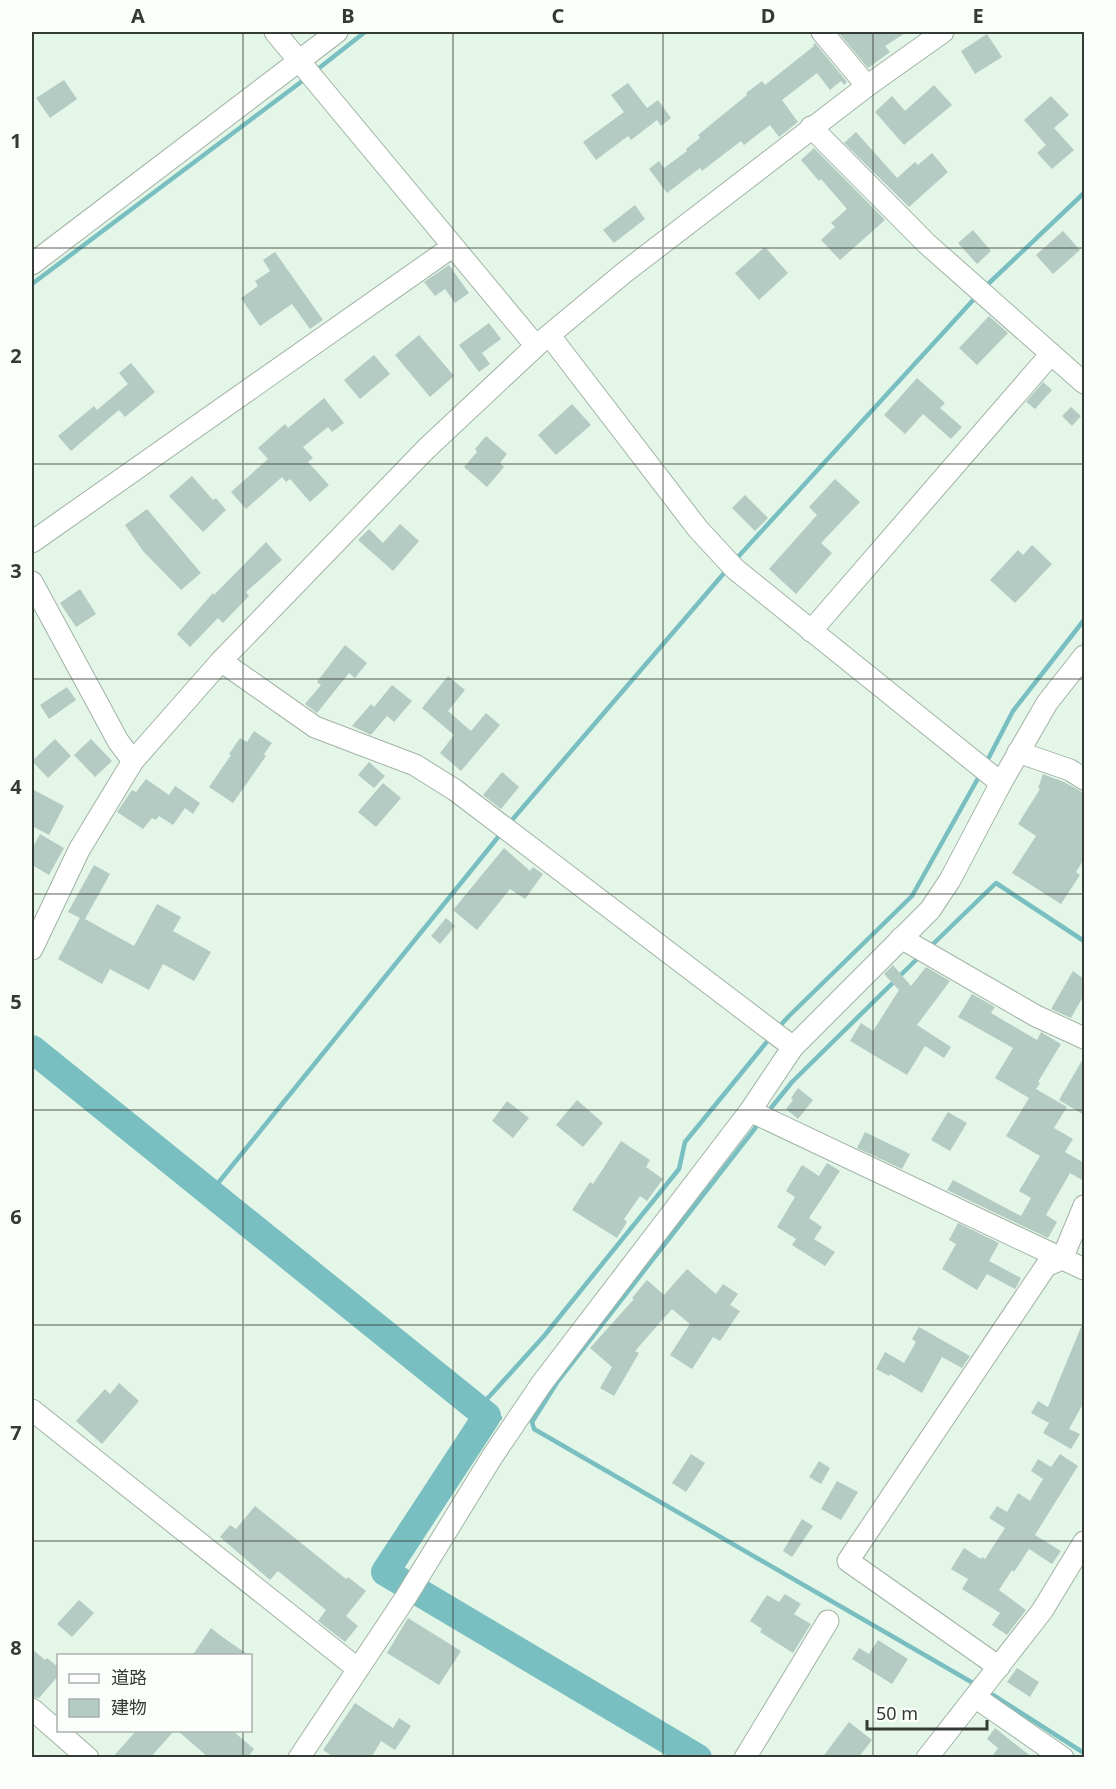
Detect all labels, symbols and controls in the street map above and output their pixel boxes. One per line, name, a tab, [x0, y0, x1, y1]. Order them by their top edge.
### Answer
text: A	[131, 2, 145, 29]
text: B	[341, 2, 355, 29]
text: C	[552, 2, 565, 29]
text: D	[761, 2, 775, 29]
text: E	[972, 2, 984, 29]
text: 1	[10, 127, 22, 154]
text: 2	[10, 342, 22, 369]
text: 3	[10, 557, 22, 584]
text: 4	[10, 773, 22, 800]
text: 5	[10, 988, 22, 1015]
text: 6	[10, 1203, 22, 1230]
text: 7	[10, 1419, 22, 1446]
text: 8	[10, 1634, 22, 1661]
legend	[57, 1654, 252, 1732]
text: 道路	[111, 1665, 147, 1689]
scale bar	[867, 1693, 987, 1731]
text: 建物	[111, 1695, 147, 1719]
text: 50 m	[876, 1701, 918, 1725]

